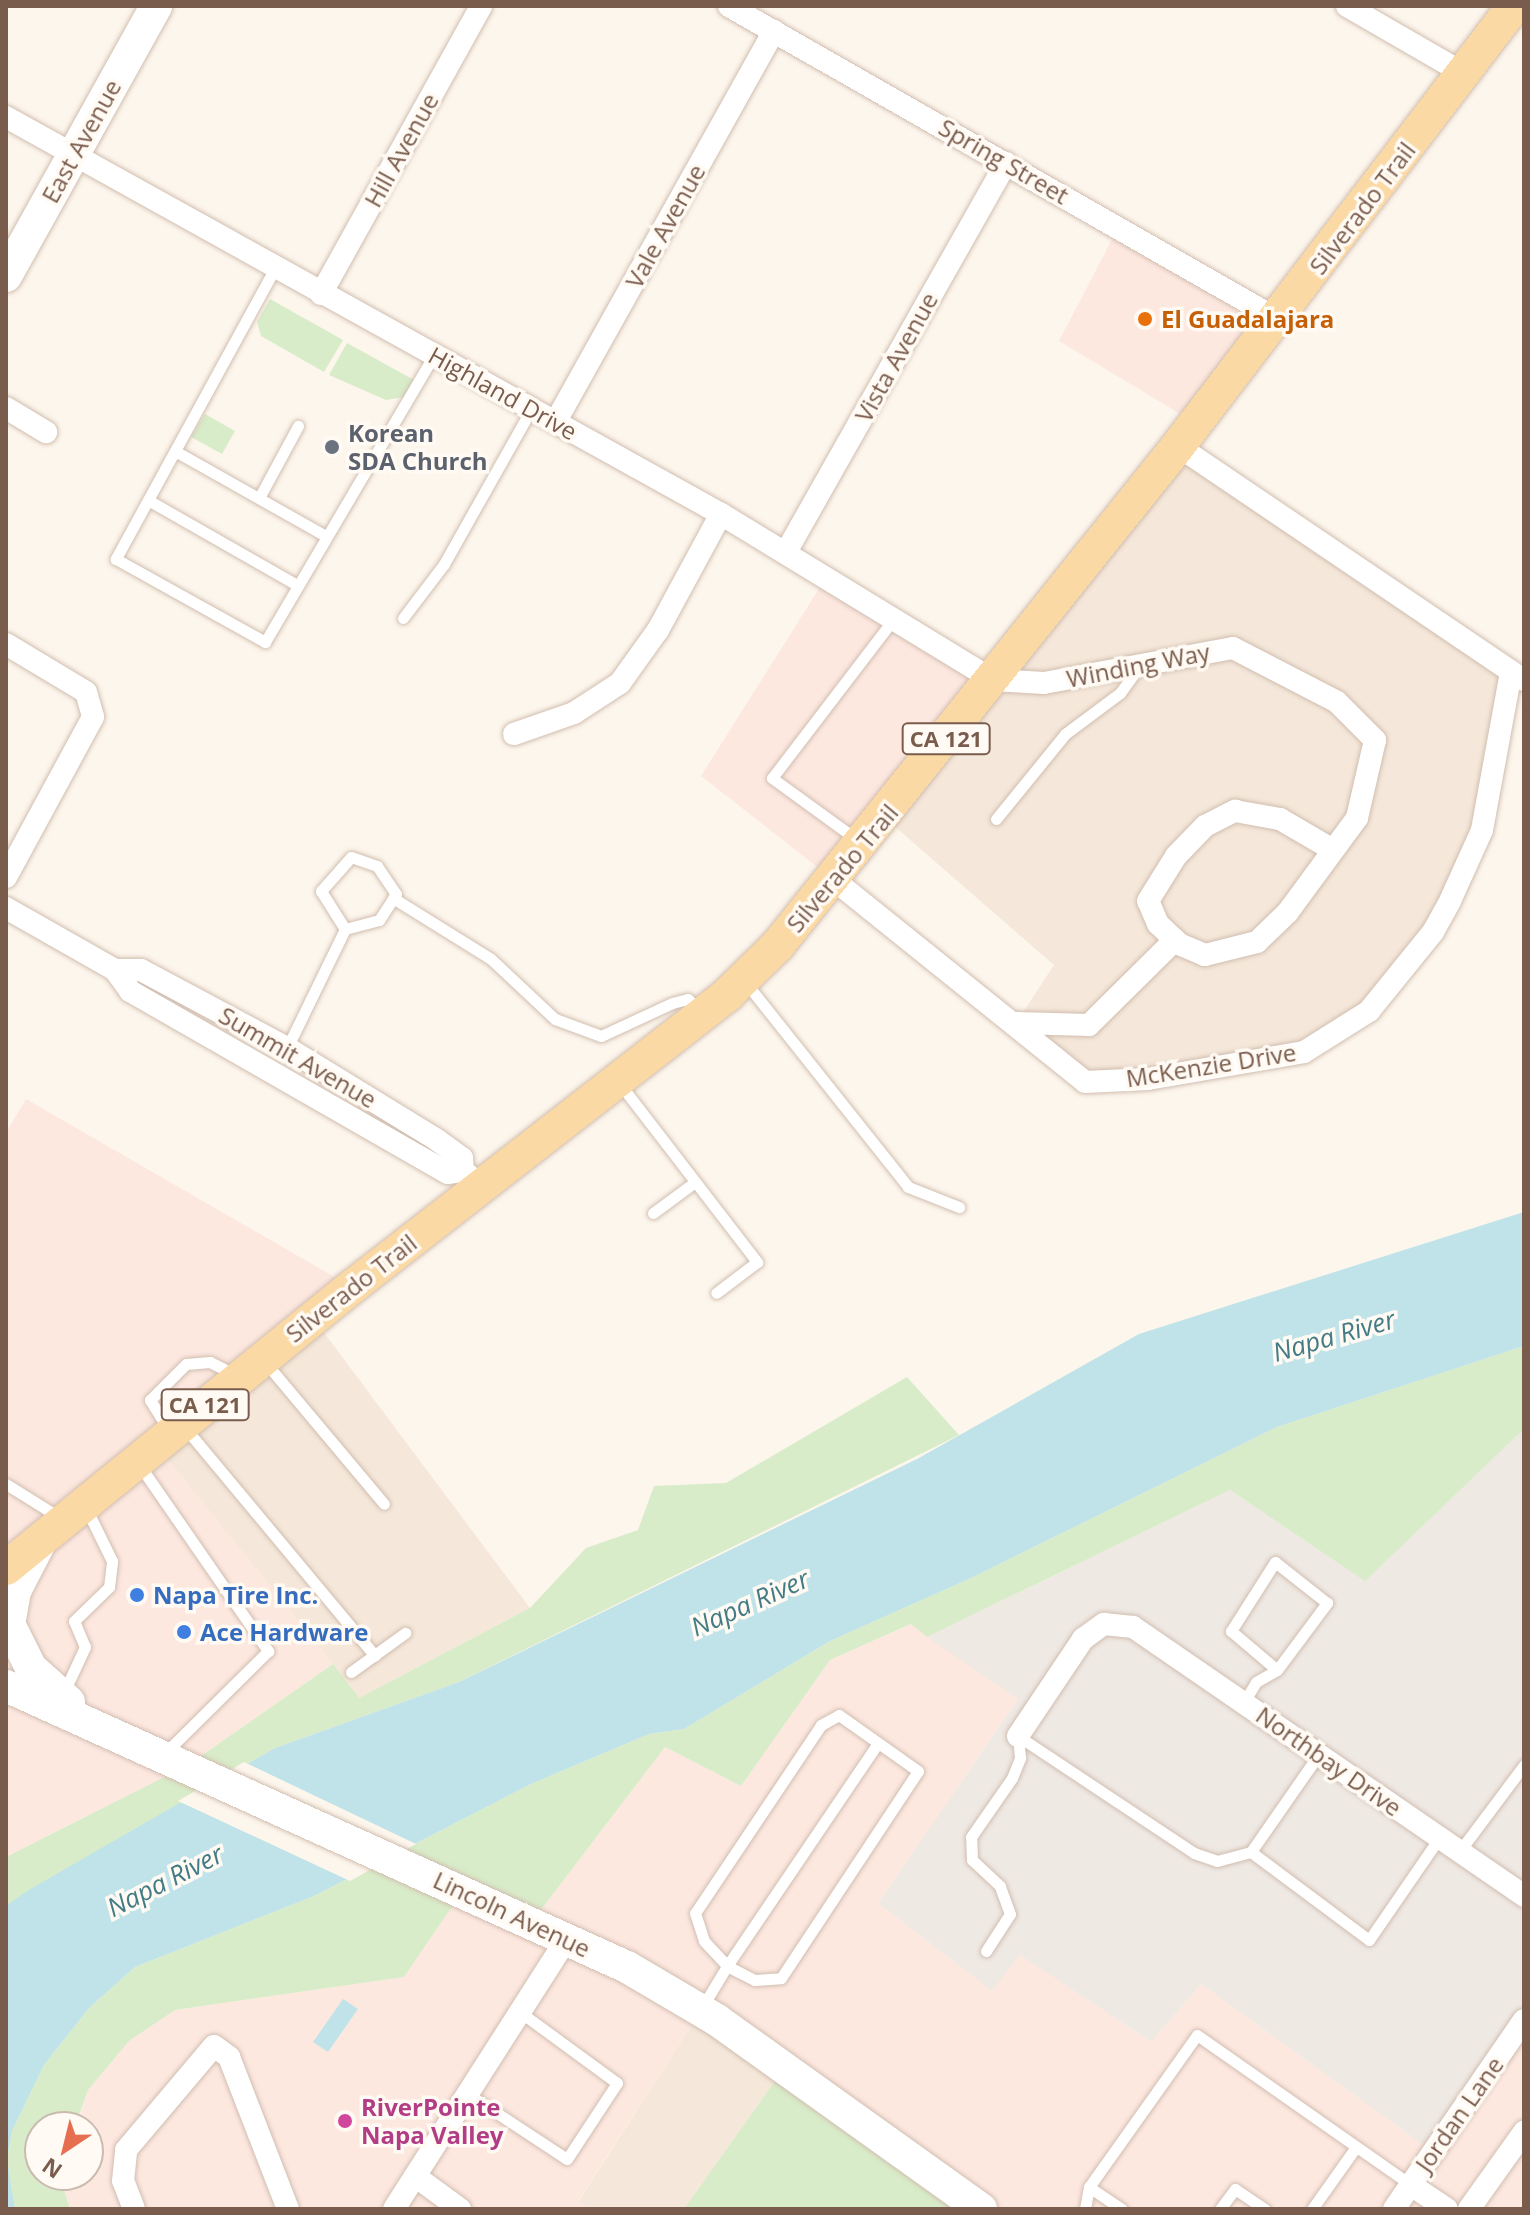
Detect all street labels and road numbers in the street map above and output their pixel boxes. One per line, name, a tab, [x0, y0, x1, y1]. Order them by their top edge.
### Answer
street label: East Avenue	[35, 74, 127, 208]
street label: Hill Avenue	[358, 88, 444, 212]
street label: Spring Street	[934, 112, 1074, 210]
street label: Silverado Trail	[1303, 136, 1421, 280]
street label: Vale Avenue	[619, 159, 711, 293]
street label: Vista Avenue	[849, 287, 943, 427]
street label: Highland Drive	[424, 340, 582, 446]
street label: Winding Way	[1064, 637, 1212, 693]
road number: CA 121	[900, 721, 992, 757]
street label: Silverado Trail	[780, 798, 904, 938]
street label: Summit Avenue	[214, 1000, 382, 1114]
street label: McKenzie Drive	[1124, 1037, 1298, 1093]
street label: Silverado Trail	[280, 1228, 422, 1348]
road number: CA 121	[159, 1387, 251, 1423]
street label: Northbay Drive	[1251, 1700, 1407, 1822]
street label: Lincoln Avenue	[429, 1865, 595, 1963]
street label: Jordan Lane	[1409, 2051, 1509, 2177]

